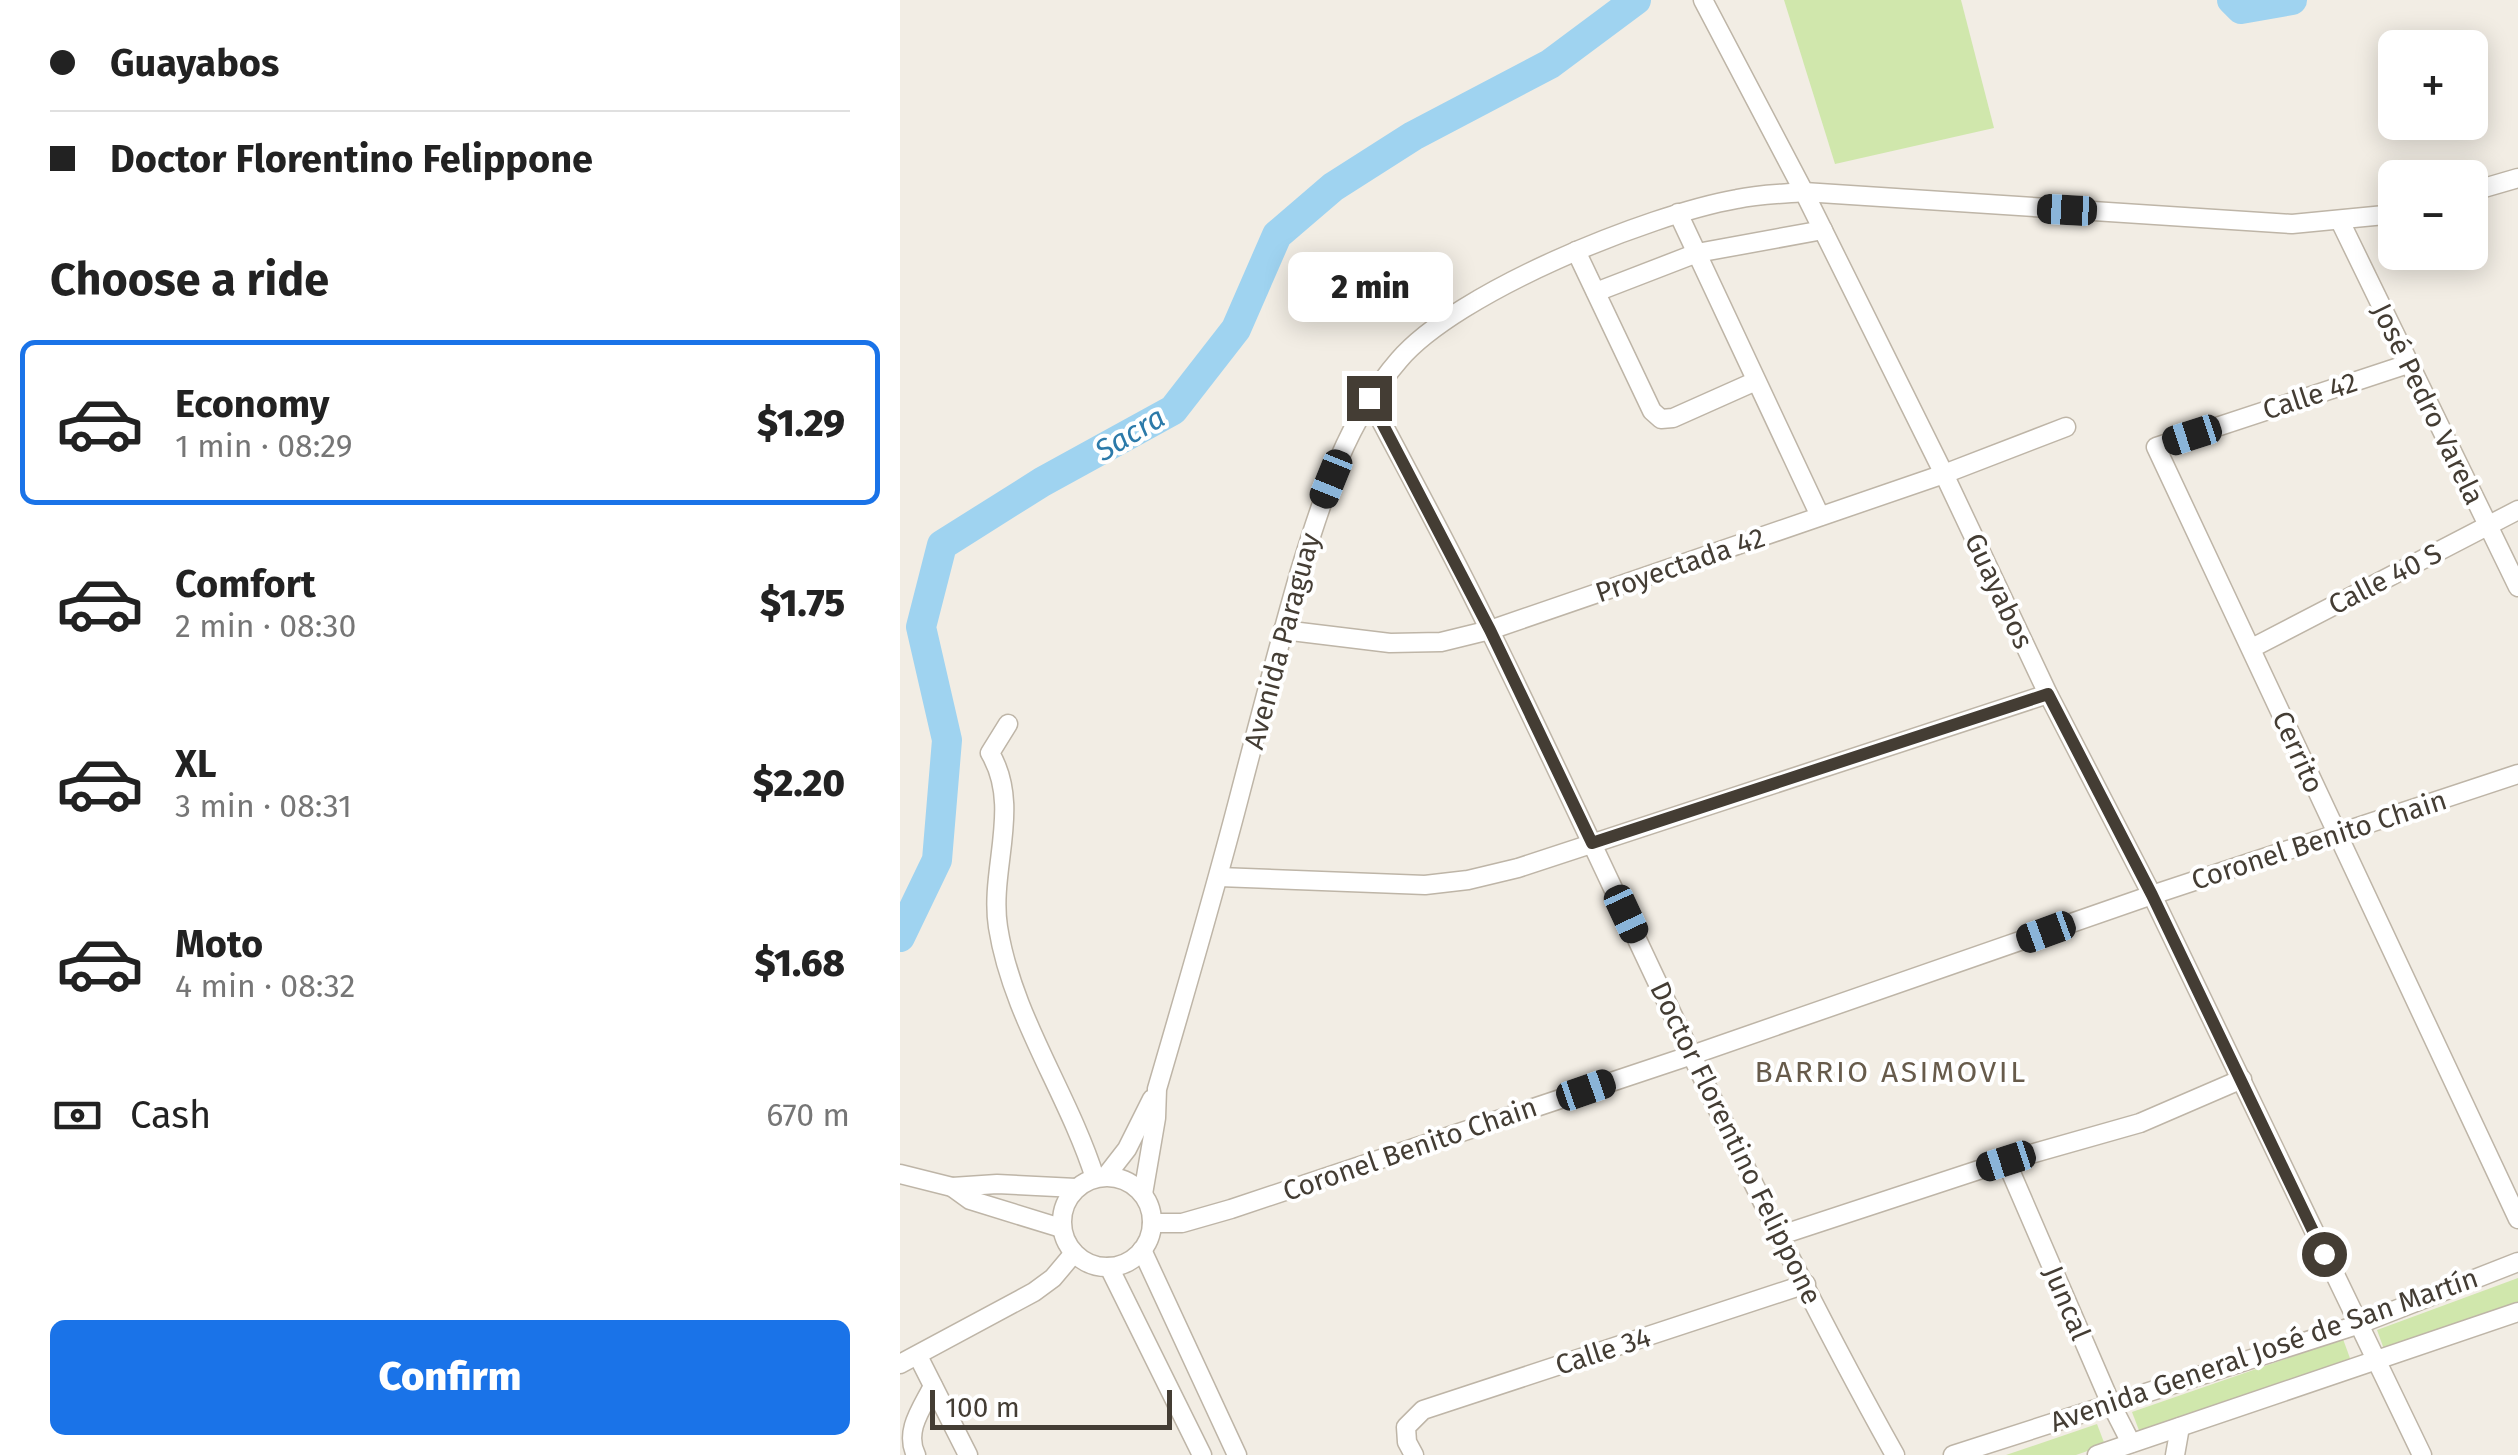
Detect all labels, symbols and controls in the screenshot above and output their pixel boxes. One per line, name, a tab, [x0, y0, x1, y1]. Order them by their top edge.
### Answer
map controls	[2378, 30, 2488, 270]
button: +	[2378, 30, 2488, 140]
text: Guayabos	[110, 40, 279, 86]
text: Doctor Florentino Felippone	[110, 136, 593, 182]
button: −	[2378, 160, 2488, 270]
car	[2036, 193, 2098, 227]
text: Choose a ride	[50, 253, 329, 307]
callout: 2 min	[1286, 253, 1452, 323]
text: 2 min	[1331, 268, 1410, 306]
street label: José Pedro Varela	[2365, 298, 2491, 510]
street label: Calle 42	[2259, 365, 2361, 427]
route end	[1347, 376, 1392, 421]
icon: car	[55, 378, 145, 468]
text: Economy	[175, 381, 330, 427]
water label: Sacra	[1088, 399, 1171, 469]
text: $1.29	[757, 400, 845, 446]
car	[2159, 411, 2225, 459]
text: 1 min · 08:29	[175, 427, 353, 465]
car	[1306, 446, 1356, 512]
street label: Proyectada 42	[1591, 521, 1769, 609]
street label: Guayabos	[1958, 528, 2040, 654]
street label: Avenida Paraguay	[1237, 529, 1327, 753]
street label: Calle 40 S	[2323, 536, 2447, 622]
icon: car	[55, 558, 145, 648]
text: Comfort	[175, 561, 316, 607]
text: $1.75	[760, 580, 845, 626]
text: 2 min · 08:30	[175, 607, 356, 645]
street label: Cerrito	[2265, 706, 2331, 798]
icon: car	[55, 738, 145, 828]
text: XL	[175, 741, 217, 787]
text: $2.20	[753, 760, 845, 806]
street label: Coronel Benito Chain	[2187, 783, 2451, 897]
text: 3 min · 08:31	[175, 787, 352, 825]
car	[1600, 880, 1652, 948]
car	[2013, 908, 2079, 956]
icon: car	[55, 918, 145, 1008]
text: Moto	[175, 921, 263, 967]
text: $1.68	[754, 940, 845, 986]
text: 4 min · 08:32	[175, 967, 355, 1005]
street label: Doctor Florentino Felippone	[1643, 976, 1829, 1310]
district label: BARRIO ASIMOVIL	[1754, 1054, 2028, 1090]
car	[1553, 1066, 1619, 1114]
icon: cash	[50, 1088, 105, 1143]
street label: Coronel Benito Chain	[1279, 1090, 1541, 1208]
text: Cash	[130, 1092, 211, 1138]
text: 670 m	[766, 1096, 850, 1134]
car	[1973, 1137, 2039, 1185]
route start	[2302, 1232, 2347, 1277]
street label: Juncal	[2037, 1261, 2097, 1345]
street label: Avenida General José de San Martín	[2046, 1261, 2482, 1439]
button: Confirm	[50, 1320, 850, 1435]
street label: Calle 34	[1551, 1320, 1655, 1382]
scale bar	[930, 1385, 1172, 1430]
text: 100 m	[945, 1391, 1020, 1424]

